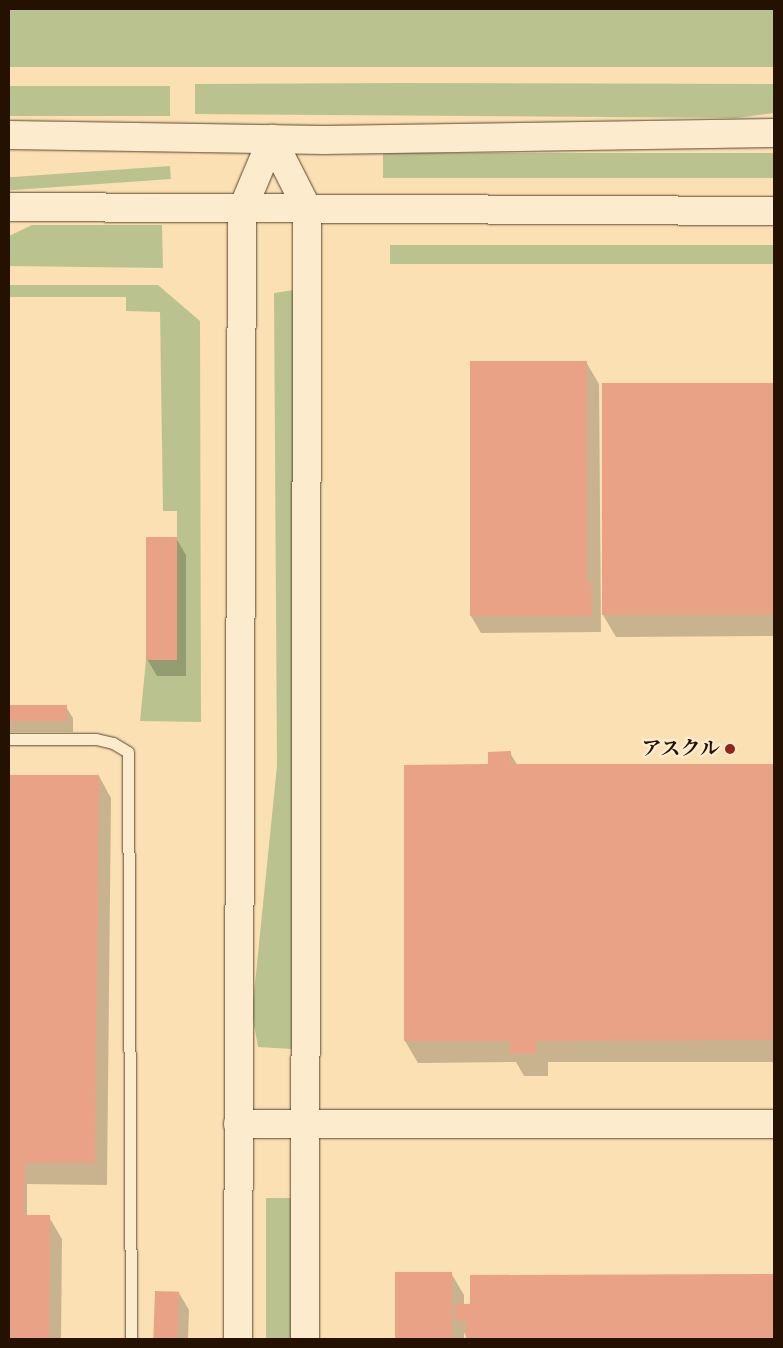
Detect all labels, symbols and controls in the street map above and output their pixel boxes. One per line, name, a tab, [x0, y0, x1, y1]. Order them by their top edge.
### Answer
place label: アスクル	[640, 737, 720, 761]
marker: アスクル	[724, 743, 736, 755]

